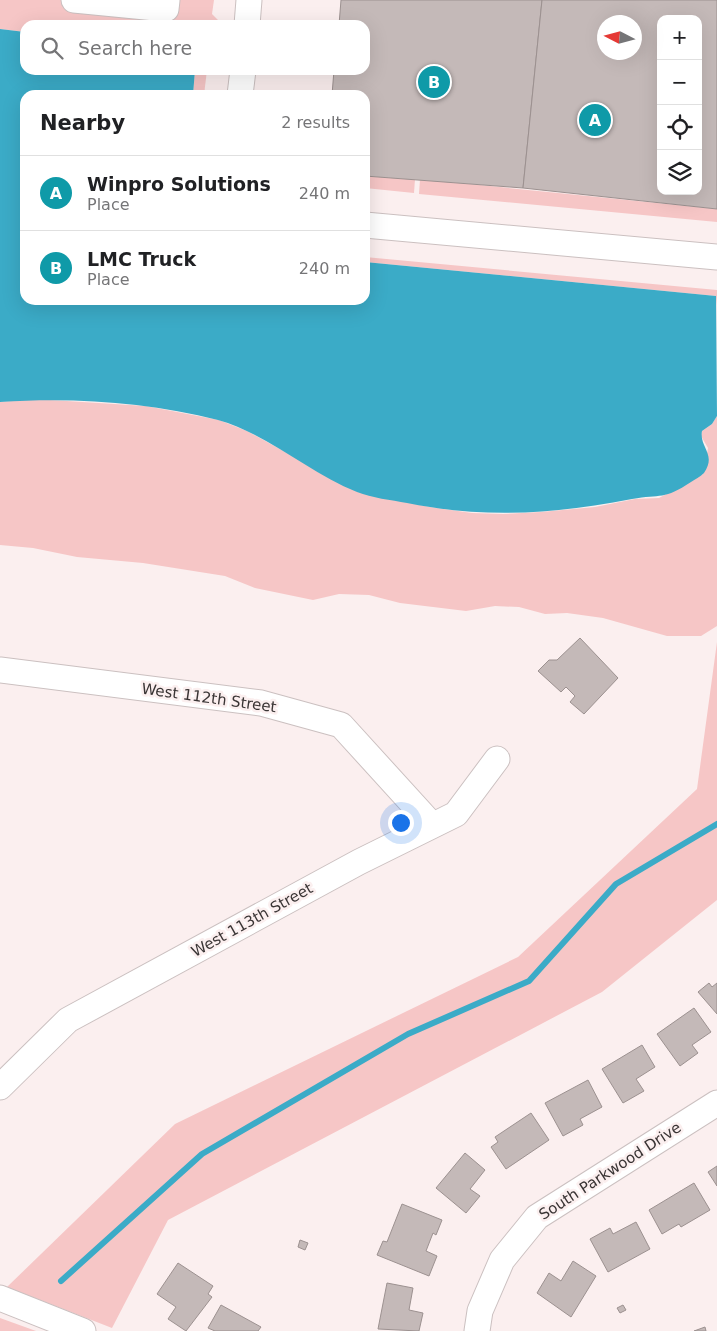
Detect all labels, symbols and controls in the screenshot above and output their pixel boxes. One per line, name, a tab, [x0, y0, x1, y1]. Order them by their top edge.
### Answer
north arrow	[597, 15, 642, 60]
map controls	[657, 15, 702, 195]
button: +	[657, 15, 702, 60]
search box	[20, 20, 370, 75]
icon: search	[38, 34, 66, 62]
text: Search here	[78, 37, 192, 59]
button: −	[657, 60, 702, 105]
pin: B	[418, 63, 450, 101]
pin: A	[579, 101, 611, 139]
button: locate	[657, 105, 702, 150]
text: Nearby	[40, 111, 125, 135]
text: 2 results	[281, 113, 350, 132]
button: layers	[657, 150, 702, 195]
text: Winpro Solutions	[87, 173, 271, 195]
text: A	[50, 184, 62, 203]
text: 240 m	[299, 184, 350, 203]
text: Place	[87, 195, 130, 214]
text: LMC Truck	[87, 248, 196, 270]
text: B	[50, 259, 62, 278]
text: 240 m	[299, 259, 350, 278]
text: Place	[87, 270, 130, 289]
street label: West 112th Street	[140, 680, 278, 716]
your location	[388, 810, 414, 836]
street label: West 113th Street	[188, 879, 316, 961]
street label: South Parkwood Drive	[536, 1118, 684, 1224]

